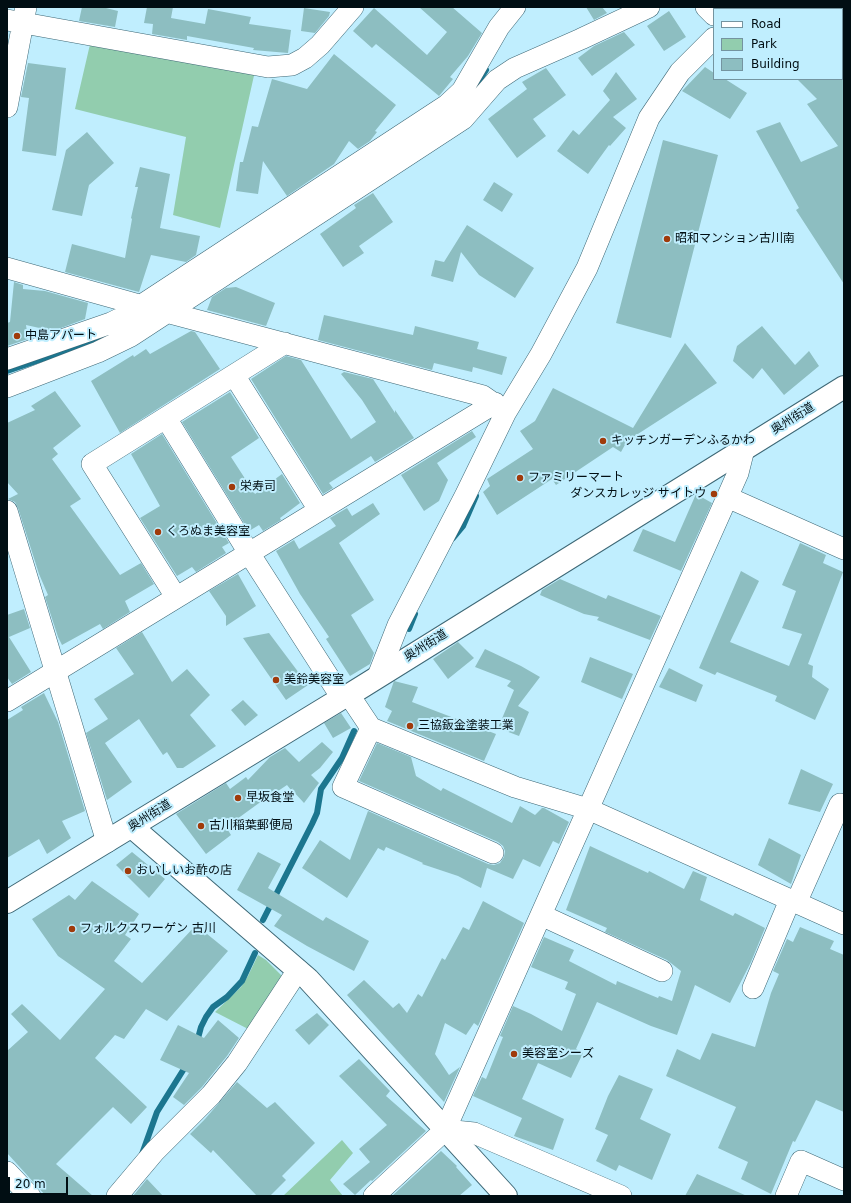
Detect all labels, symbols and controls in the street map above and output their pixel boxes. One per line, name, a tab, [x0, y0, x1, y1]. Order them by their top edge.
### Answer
legend	[713, 8, 843, 80]
text: Road	[751, 17, 781, 31]
text: Park	[751, 37, 777, 51]
text: Building	[751, 57, 800, 71]
place label: 昭和マンション古川南	[675, 232, 795, 246]
marker: 昭和マンション古川南	[662, 234, 672, 244]
place label: 中島アパート	[25, 329, 97, 343]
marker: 中島アパート	[12, 331, 22, 341]
street label: 奥州街道	[769, 400, 817, 438]
place label: キッチンガーデンふるかわ	[611, 434, 755, 448]
marker: キッチンガーデンふるかわ	[598, 436, 608, 446]
place label: ファミリーマート	[528, 471, 624, 485]
marker: ファミリーマート	[515, 473, 525, 483]
place label: 栄寿司	[240, 480, 276, 494]
marker: 栄寿司	[227, 482, 237, 492]
place label: ダンスカレッジ サイトウ	[570, 487, 706, 501]
marker: ダンスカレッジ サイトウ	[709, 489, 719, 499]
place label: くろぬま美容室	[166, 525, 250, 539]
marker: くろぬま美容室	[153, 527, 163, 537]
street label: 奥州街道	[402, 627, 450, 665]
place label: 美鈴美容室	[284, 673, 344, 687]
marker: 美鈴美容室	[271, 675, 281, 685]
place label: 三協鈑金塗装工業	[418, 719, 514, 733]
marker: 三協鈑金塗装工業	[405, 721, 415, 731]
place label: 早坂食堂	[246, 791, 294, 805]
marker: 早坂食堂	[233, 793, 243, 803]
street label: 奥州街道	[126, 797, 174, 835]
place label: 古川稲葉郵便局	[209, 819, 293, 833]
marker: 古川稲葉郵便局	[196, 821, 206, 831]
place label: おいしいお酢の店	[136, 864, 232, 878]
marker: おいしいお酢の店	[123, 866, 133, 876]
place label: フォルクスワーゲン 古川	[80, 922, 216, 936]
marker: フォルクスワーゲン 古川	[67, 924, 77, 934]
place label: 美容室シーズ	[522, 1047, 594, 1061]
marker: 美容室シーズ	[509, 1049, 519, 1059]
scale bar	[10, 1169, 70, 1195]
text: 20 m	[15, 1177, 46, 1191]

